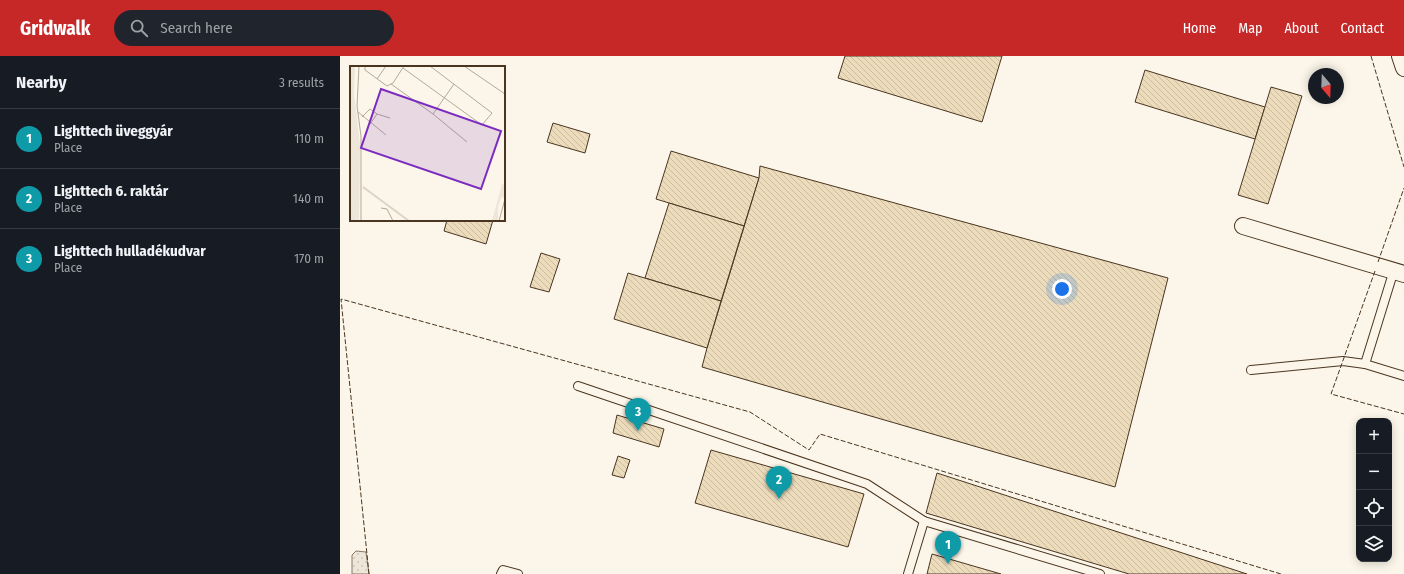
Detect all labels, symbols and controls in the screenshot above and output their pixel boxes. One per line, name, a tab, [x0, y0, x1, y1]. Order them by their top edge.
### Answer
search box	[114, 10, 394, 46]
text: Gridwalk	[20, 17, 90, 40]
icon: search	[128, 17, 150, 39]
text: Search here	[160, 19, 233, 37]
text: Home	[1183, 20, 1216, 37]
text: Map	[1238, 20, 1262, 37]
text: About	[1284, 20, 1319, 37]
text: Contact	[1341, 20, 1384, 37]
inset map	[350, 66, 505, 221]
north arrow	[1308, 68, 1344, 104]
text: Nearby	[16, 72, 67, 93]
text: 3 results	[279, 75, 324, 90]
text: Lighttech üveggyár	[54, 122, 173, 140]
text: 1	[26, 131, 32, 146]
text: 110 m	[294, 131, 324, 146]
text: Place	[54, 140, 82, 155]
text: Lighttech 6. raktár	[54, 182, 168, 200]
text: 2	[26, 191, 32, 206]
text: 140 m	[293, 191, 324, 206]
text: Place	[54, 200, 82, 215]
text: Lighttech hulladékudvar	[54, 242, 206, 260]
text: 3	[26, 251, 32, 266]
text: 170 m	[294, 251, 324, 266]
text: Place	[54, 260, 82, 275]
your location	[1052, 279, 1072, 299]
pin: 3	[625, 398, 651, 431]
map controls	[1356, 418, 1392, 562]
button: +	[1356, 418, 1392, 454]
button: −	[1356, 454, 1392, 490]
pin: 2	[766, 466, 792, 499]
button: locate	[1356, 490, 1392, 526]
button: layers	[1356, 526, 1392, 562]
pin: 1	[935, 531, 961, 564]

